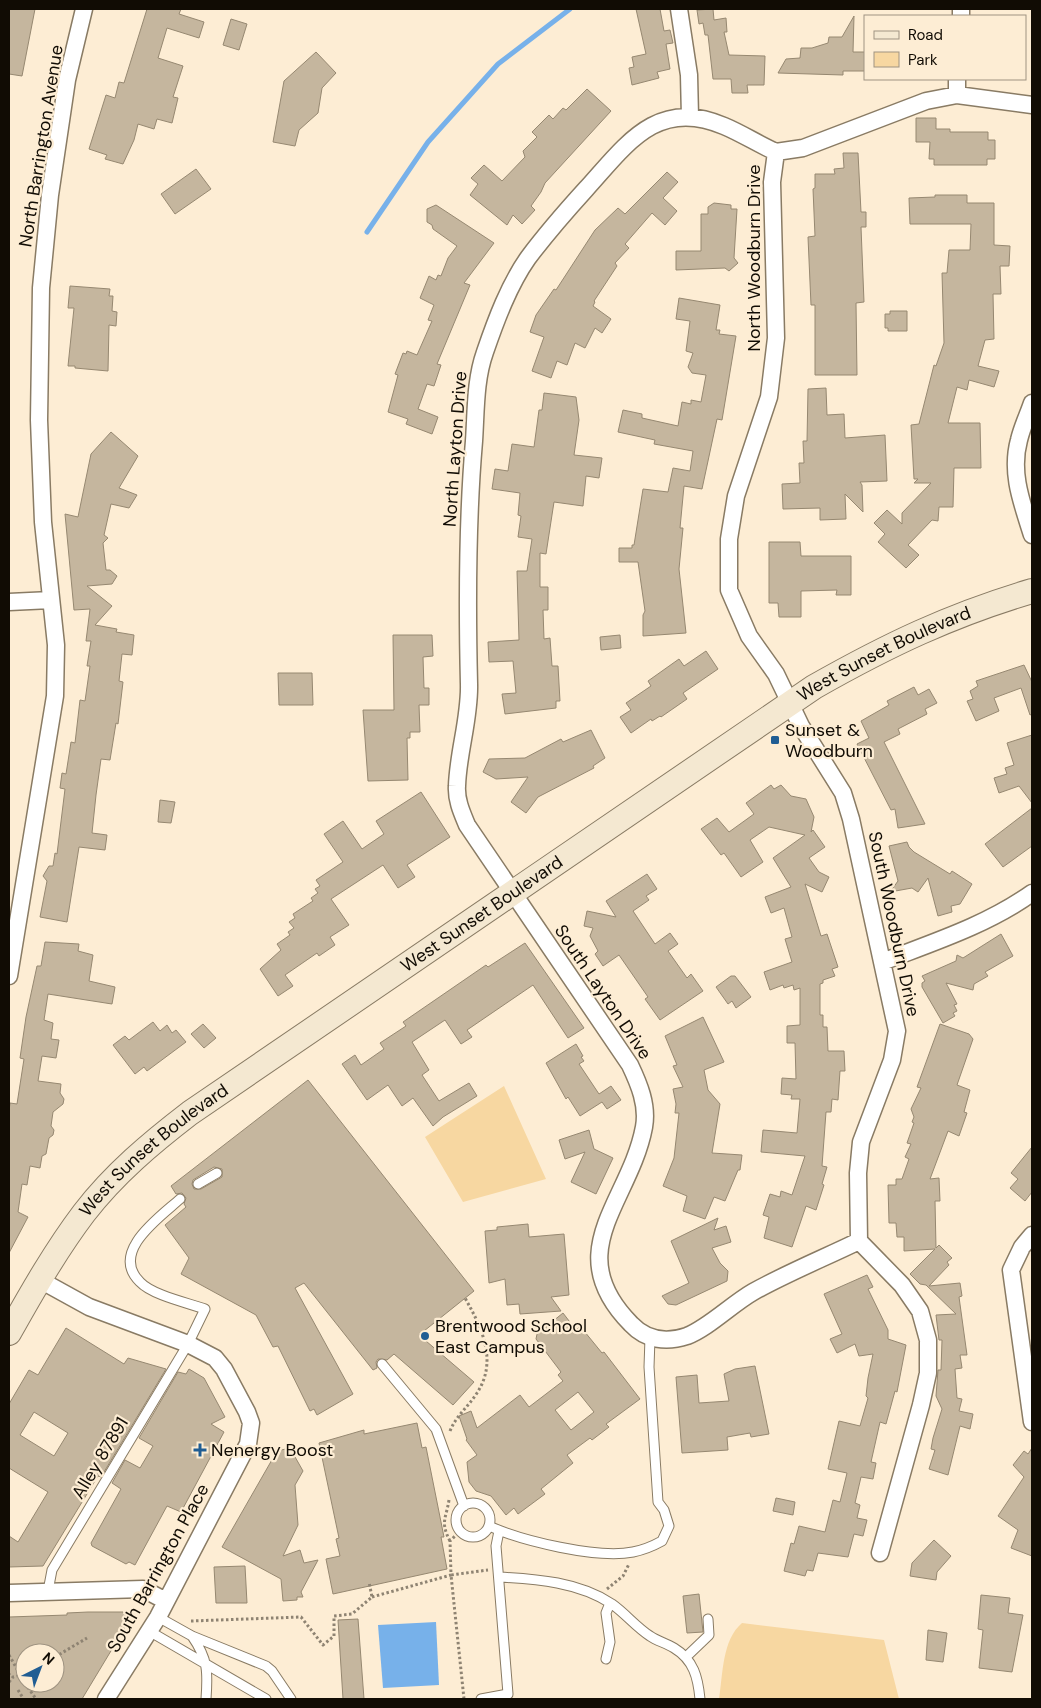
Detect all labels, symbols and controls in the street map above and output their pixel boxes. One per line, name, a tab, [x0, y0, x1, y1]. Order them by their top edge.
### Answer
legend	[864, 15, 1026, 80]
text: Road	[908, 25, 943, 45]
street label: North Barrington Avenue	[13, 43, 69, 249]
text: Park	[908, 50, 938, 70]
street label: North Woodburn Drive	[742, 164, 766, 352]
street label: North Layton Drive	[438, 370, 472, 528]
street label: West Sunset Boulevard	[792, 601, 974, 707]
place label: Sunset & Woodburn	[785, 718, 873, 763]
marker: Sunset & Woodburn	[769, 734, 781, 746]
street label: South Woodburn Drive	[863, 829, 925, 1019]
street label: West Sunset Boulevard	[396, 850, 568, 978]
street label: South Layton Drive	[549, 920, 657, 1064]
street label: West Sunset Boulevard	[74, 1078, 233, 1221]
place label: Brentwood School East Campus	[435, 1314, 587, 1359]
marker: Brentwood School East Campus	[419, 1330, 431, 1342]
street label: Alley 87891	[66, 1413, 134, 1503]
place label: Nenergy Boost	[211, 1438, 333, 1462]
marker: Nenergy Boost	[193, 1443, 207, 1457]
street label: South Barrington Place	[102, 1479, 214, 1657]
north arrow	[15, 1643, 65, 1693]
text: N	[39, 1648, 59, 1668]

